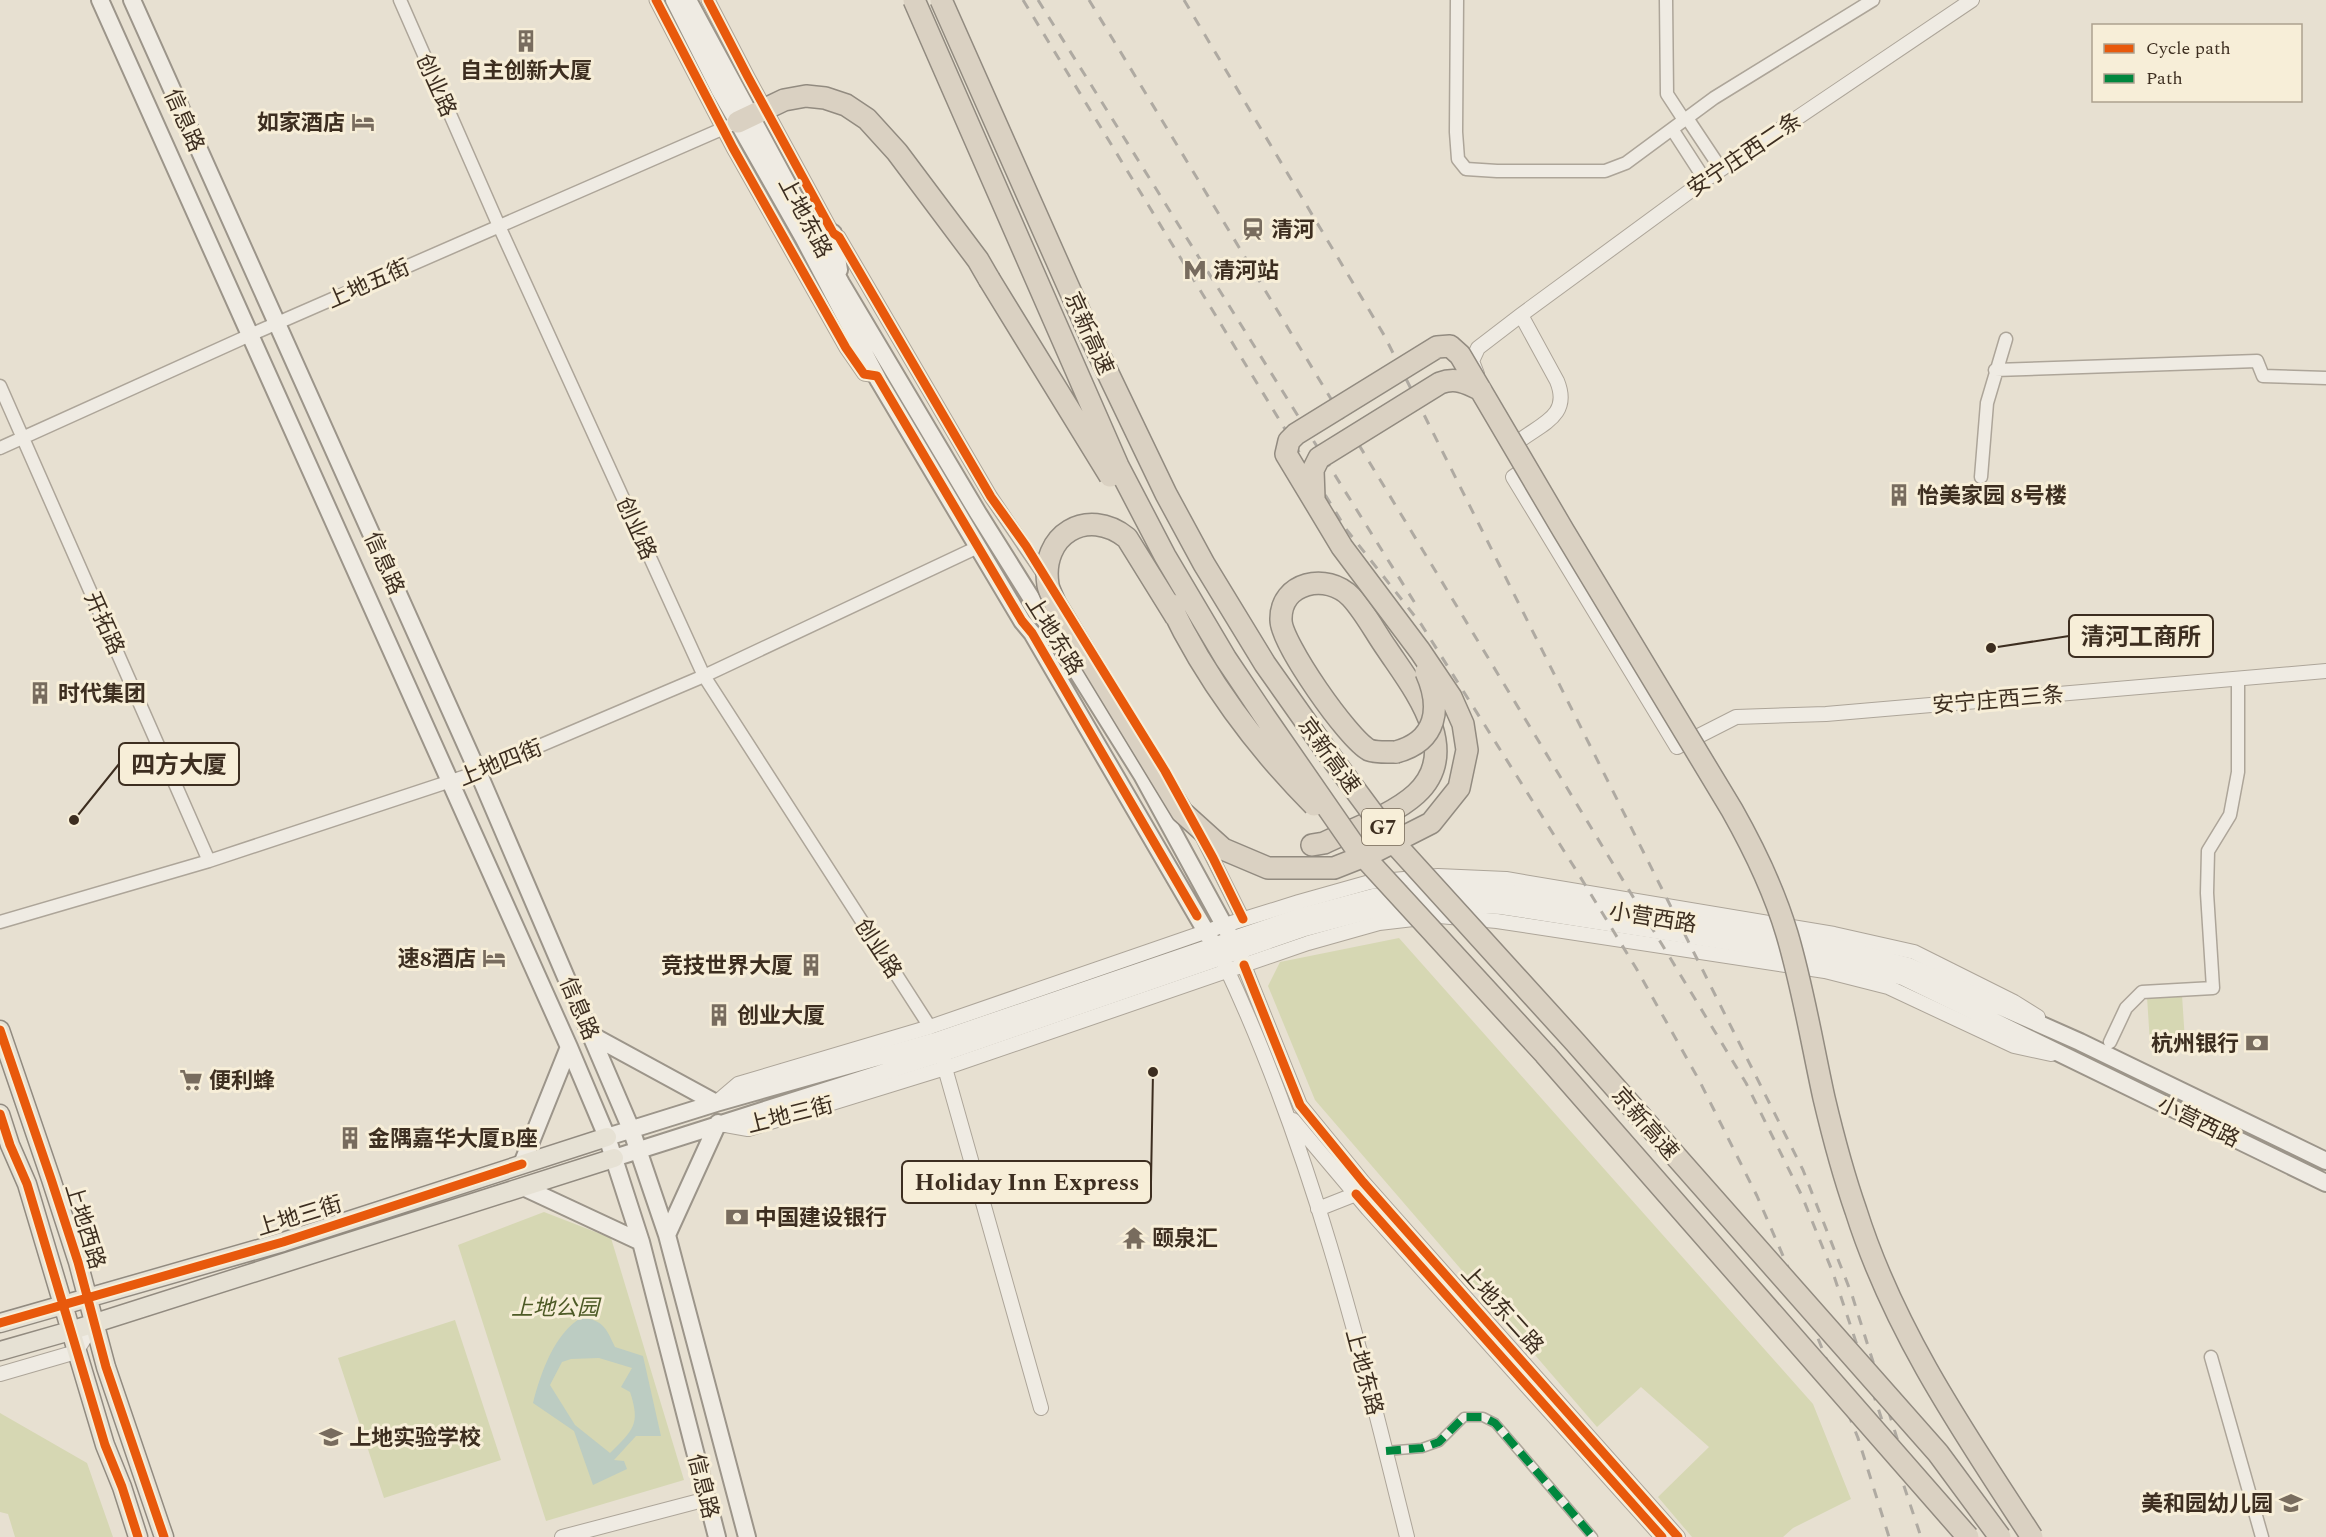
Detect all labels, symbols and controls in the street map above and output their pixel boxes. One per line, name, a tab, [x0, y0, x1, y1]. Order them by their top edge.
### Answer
legend	[2092, 24, 2302, 102]
building icon: 自主创新大厦	[513, 28, 539, 54]
text: Cycle path	[2146, 35, 2231, 62]
street label: 创业路	[407, 49, 464, 122]
place label: 自主创新大厦	[460, 55, 592, 88]
text: Path	[2146, 65, 2183, 92]
street label: 信息路	[155, 84, 212, 157]
street label: 安宁庄西二条	[1681, 105, 1809, 206]
place label: 如家酒店	[257, 107, 345, 140]
hotel icon: 如家酒店	[350, 109, 376, 135]
street label: 上地东路	[769, 171, 840, 264]
place label: 清河	[1271, 214, 1315, 247]
station icon: 清河	[1240, 216, 1266, 242]
street label: 上地五街	[322, 251, 416, 317]
place label: 清河站	[1213, 255, 1279, 288]
metro station icon: 清河站	[1182, 257, 1208, 283]
street label: 京新高速	[1056, 287, 1122, 381]
place label: 怡美家园 8号楼	[1917, 480, 2067, 513]
building icon: 怡美家园 8号楼	[1886, 482, 1912, 508]
street label: 创业路	[607, 492, 664, 565]
street label: 信息路	[355, 527, 412, 600]
street label: 开拓路	[75, 587, 132, 660]
street label: 上地东路	[1016, 590, 1091, 682]
callout: 清河工商所	[2069, 615, 2213, 657]
text: 清河工商所	[2081, 620, 2201, 656]
place label: 时代集团	[58, 678, 146, 711]
street label: 安宁庄西三条	[1931, 678, 2065, 723]
building icon: 时代集团	[27, 680, 53, 706]
street label: 京新高速	[1290, 711, 1368, 801]
street label: 上地四街	[454, 732, 548, 795]
callout: 四方大厦	[119, 743, 239, 785]
text: 四方大厦	[131, 748, 227, 784]
road number: G7	[1362, 809, 1404, 845]
street label: 小营西路	[1607, 895, 1699, 942]
street label: 创业路	[846, 912, 910, 985]
place label: 速8酒店	[398, 943, 476, 976]
hotel icon: 速8酒店	[481, 945, 507, 971]
place label: 竞技世界大厦	[661, 950, 793, 983]
building icon: 竞技世界大厦	[798, 952, 824, 978]
street label: 信息路	[551, 972, 607, 1045]
place label: 创业大厦	[737, 1000, 825, 1033]
building icon: 创业大厦	[706, 1002, 732, 1028]
place label: 杭州银行	[2151, 1028, 2239, 1061]
bank icon: 杭州银行	[2244, 1030, 2270, 1056]
place label: 便利蜂	[209, 1065, 275, 1098]
supermarket icon: 便利蜂	[178, 1067, 204, 1093]
street label: 京新高速	[1604, 1080, 1686, 1168]
street label: 小营西路	[2152, 1088, 2245, 1156]
street label: 上地三街	[744, 1089, 837, 1142]
place label: 金隅嘉华大厦B座	[368, 1123, 538, 1156]
building icon: 金隅嘉华大厦B座	[337, 1125, 363, 1151]
callout: Holiday Inn Express	[902, 1161, 1151, 1203]
text: Holiday Inn Express	[915, 1165, 1139, 1201]
street label: 上地西路	[56, 1180, 113, 1273]
street label: 上地三街	[253, 1188, 346, 1245]
place label: 中国建设银行	[755, 1202, 887, 1235]
bank icon: 中国建设银行	[724, 1204, 750, 1230]
place label: 颐泉汇	[1152, 1223, 1218, 1256]
temple icon: 颐泉汇	[1121, 1225, 1147, 1251]
street label: 上地东二路	[1453, 1258, 1551, 1362]
park label: 上地公园	[511, 1292, 602, 1325]
street label: 上地东路	[1336, 1326, 1391, 1419]
place label: 上地实验学校	[349, 1422, 481, 1455]
school or university icon: 上地实验学校	[318, 1424, 344, 1450]
street label: 信息路	[679, 1450, 727, 1522]
place label: 美和园幼儿园	[2141, 1488, 2273, 1521]
school or university icon: 美和园幼儿园	[2278, 1490, 2304, 1516]

